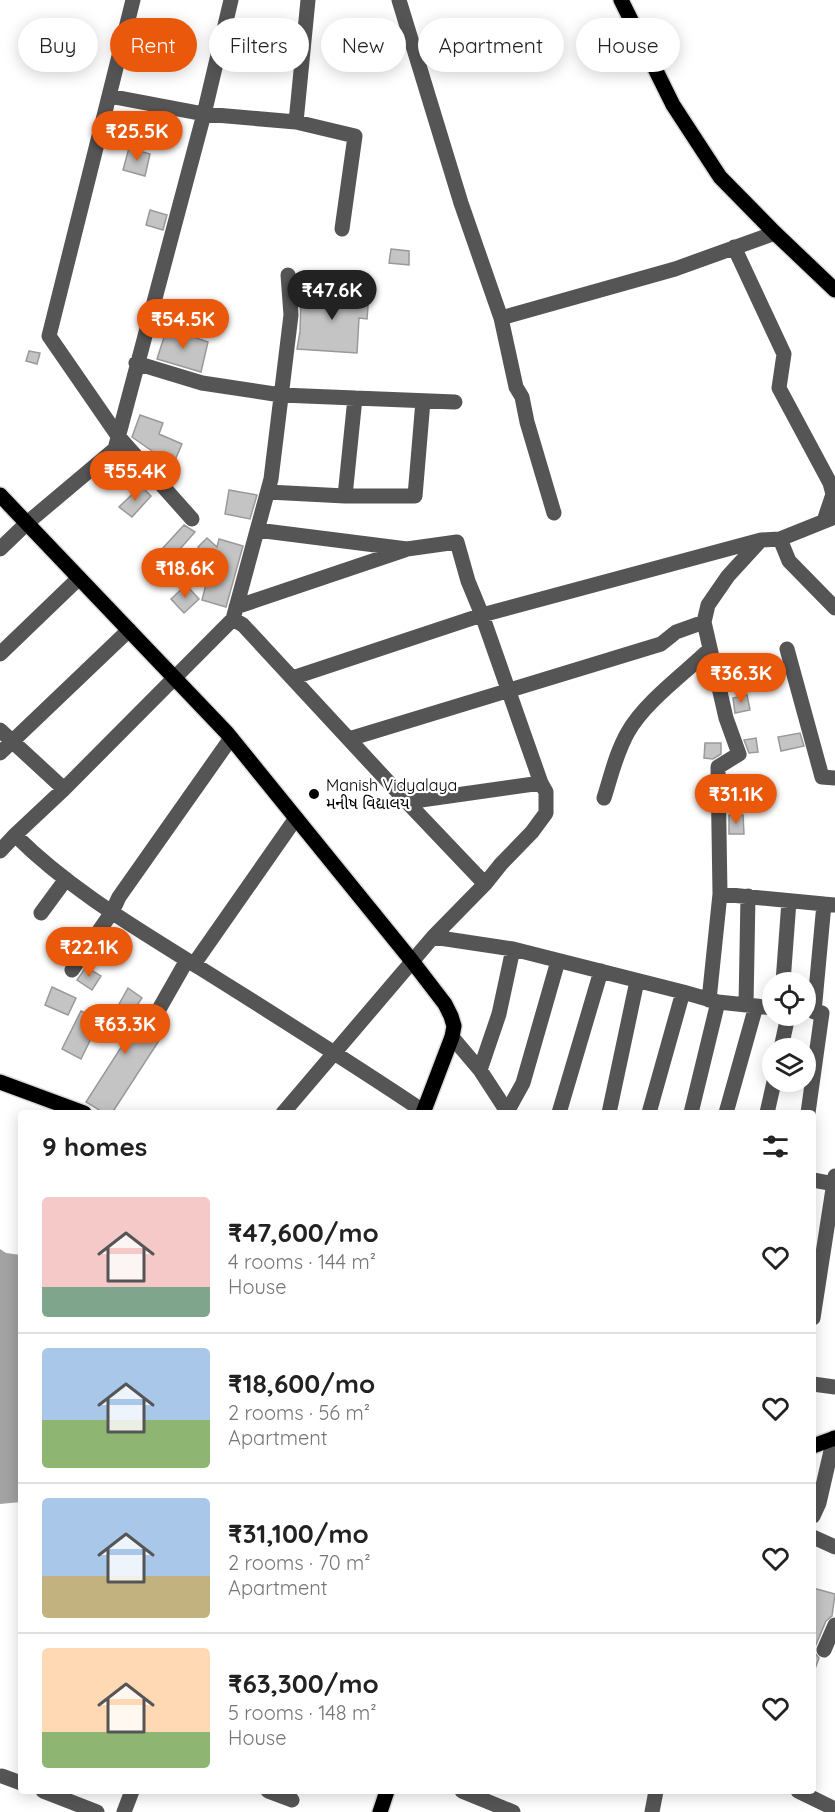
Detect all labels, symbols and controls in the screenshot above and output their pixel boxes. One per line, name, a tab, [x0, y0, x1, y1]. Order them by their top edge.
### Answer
chip: Buy	[18, 18, 98, 72]
chip: Rent	[110, 18, 197, 72]
chip: Filters	[209, 18, 309, 72]
chip: New	[321, 18, 406, 72]
chip: Apartment	[418, 18, 564, 72]
chip: House	[576, 18, 680, 72]
pin: ₹25.5K	[88, 111, 186, 162]
text: ₹25.5K	[106, 118, 168, 143]
pin: ₹47.6K	[283, 270, 381, 321]
text: ₹47.6K	[302, 277, 362, 302]
pin: ₹54.5K	[134, 299, 232, 350]
text: ₹54.5K	[151, 306, 215, 331]
pin: ₹55.4K	[86, 451, 184, 502]
text: ₹55.4K	[104, 458, 166, 483]
pin: ₹18.6K	[136, 548, 234, 599]
text: ₹18.6K	[156, 555, 214, 580]
pin: ₹36.3K	[692, 653, 790, 704]
text: ₹36.3K	[710, 660, 772, 685]
pin: ₹31.1K	[687, 774, 785, 825]
place label: Manish Vidyalaya મનીષ વિદ્યાલય	[326, 775, 457, 813]
text: ₹31.1K	[709, 781, 763, 806]
marker: Manish Vidyalaya મનીષ વિદ્યાલય	[307, 787, 321, 801]
pin: ₹22.1K	[40, 927, 138, 978]
text: ₹22.1K	[60, 934, 118, 959]
map controls	[762, 972, 816, 1092]
button: locate	[762, 972, 816, 1026]
pin: ₹63.3K	[76, 1004, 174, 1055]
text: ₹63.3K	[94, 1011, 156, 1036]
button: layers	[762, 1038, 816, 1092]
text: 9 homes	[42, 1130, 147, 1163]
icon: filters	[759, 1130, 792, 1163]
text: ₹47,600/mo	[228, 1216, 379, 1249]
icon: home	[90, 1221, 162, 1293]
icon: heart	[759, 1241, 792, 1274]
text: 4 rooms · 144 m²	[228, 1249, 376, 1274]
text: House	[228, 1274, 287, 1299]
text: ₹18,600/mo	[228, 1367, 375, 1400]
icon: home	[90, 1372, 162, 1444]
icon: heart	[759, 1392, 792, 1425]
text: 2 rooms · 56 m²	[228, 1400, 370, 1425]
text: Apartment	[228, 1425, 328, 1450]
text: ₹31,100/mo	[228, 1517, 369, 1550]
icon: home	[90, 1522, 162, 1594]
icon: heart	[759, 1542, 792, 1575]
text: 2 rooms · 70 m²	[228, 1550, 371, 1575]
text: Apartment	[228, 1575, 328, 1600]
text: ₹63,300/mo	[228, 1667, 379, 1700]
icon: home	[90, 1672, 162, 1744]
icon: heart	[759, 1692, 792, 1725]
text: 5 rooms · 148 m²	[228, 1700, 377, 1725]
text: House	[228, 1725, 287, 1750]

